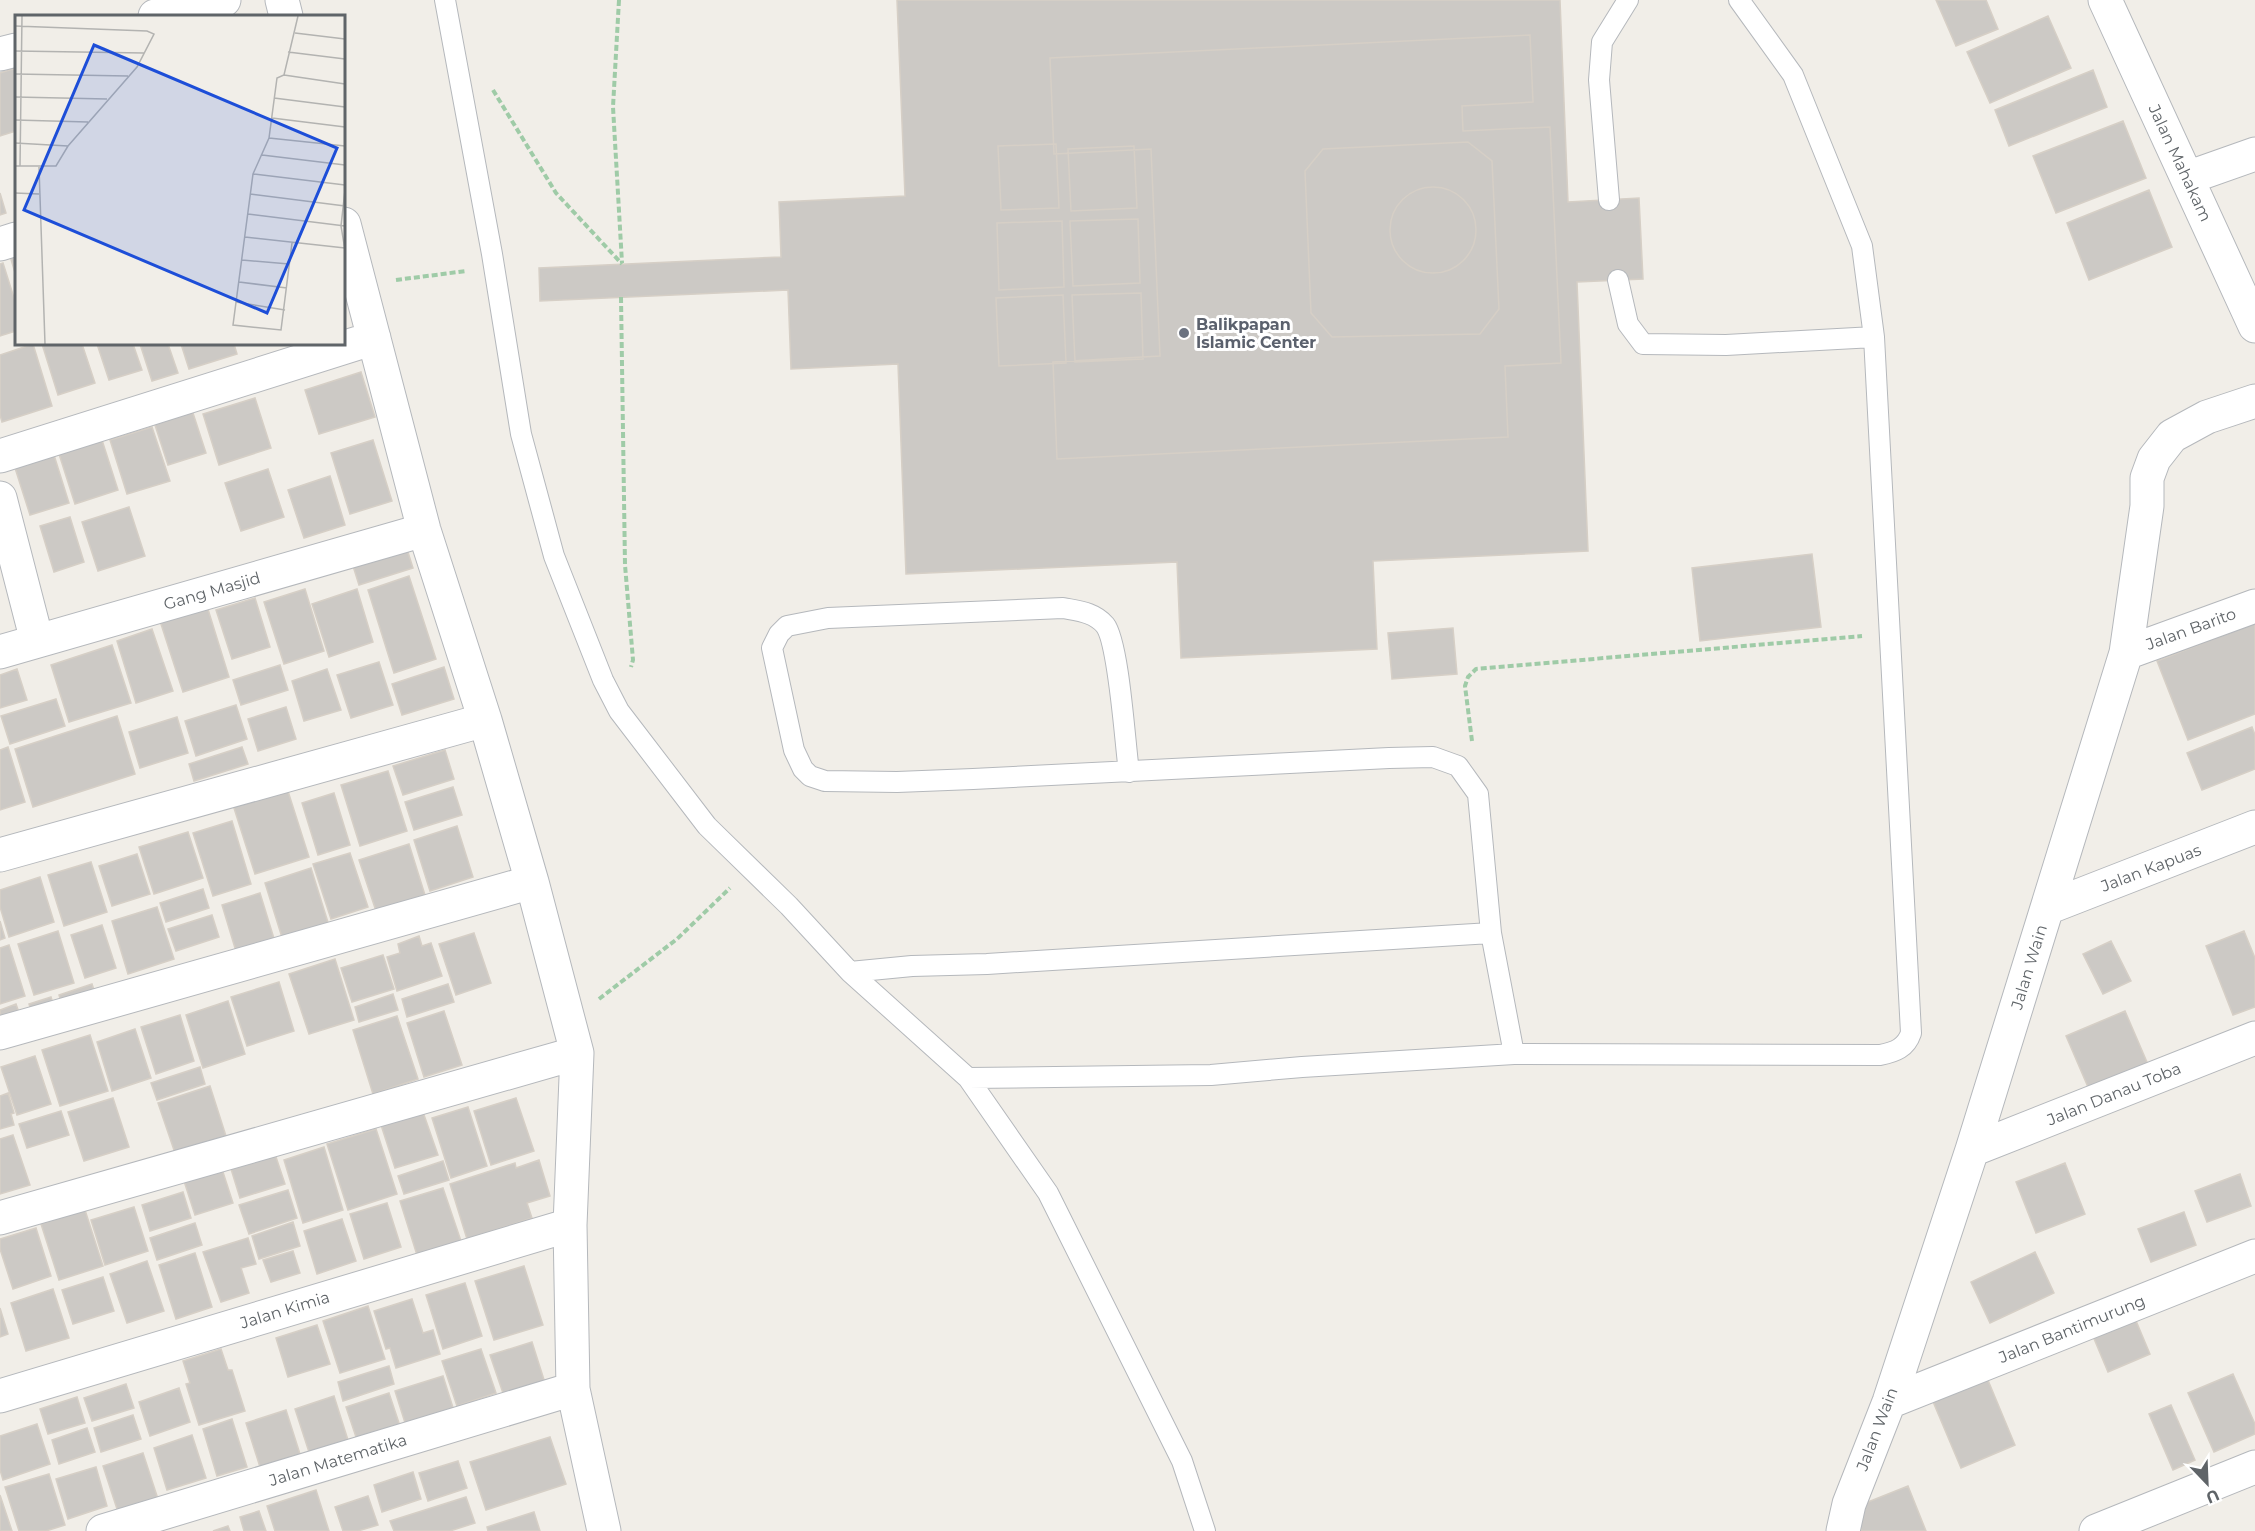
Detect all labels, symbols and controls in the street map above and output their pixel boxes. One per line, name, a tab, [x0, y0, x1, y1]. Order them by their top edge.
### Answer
inset map	[15, 15, 345, 345]
street label: Jalan Mahakam	[2144, 101, 2215, 225]
place label: Balikpapan Islamic Center	[1196, 315, 1316, 352]
marker: Balikpapan Islamic Center	[1177, 326, 1191, 340]
street label: Gang Masjid	[161, 568, 263, 614]
street label: Jalan Barito	[2142, 604, 2239, 654]
street label: Jalan Kapuas	[2097, 840, 2204, 896]
street label: Jalan Wain	[2007, 922, 2051, 1013]
street label: Jalan Danau Toba	[2043, 1058, 2184, 1130]
street label: Jalan Kimia	[237, 1287, 332, 1333]
street label: Jalan Bantimurung	[1995, 1291, 2148, 1367]
street label: Jalan Wain	[1852, 1385, 1902, 1474]
street label: Jalan Matematika	[266, 1430, 409, 1490]
north arrow	[2177, 1453, 2237, 1513]
text: U	[2203, 1485, 2222, 1508]

